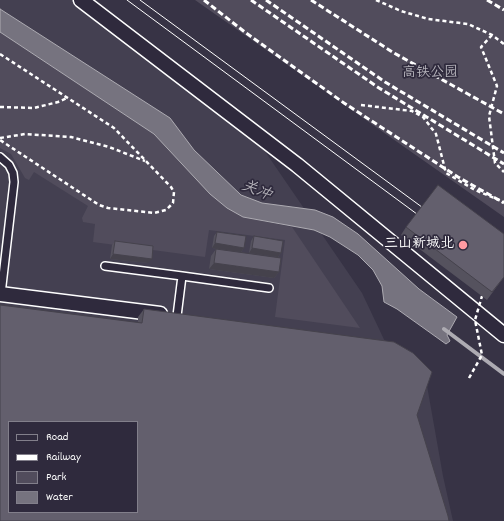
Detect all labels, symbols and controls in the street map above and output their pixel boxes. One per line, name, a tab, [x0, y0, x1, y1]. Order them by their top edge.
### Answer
park label: 高铁公园	[402, 66, 458, 82]
water label: 关冲	[239, 178, 273, 206]
place label: 三山新城北	[384, 237, 454, 253]
marker: 三山新城北	[457, 239, 469, 251]
legend	[8, 421, 138, 513]
text: Road	[46, 429, 68, 446]
text: Railway	[46, 449, 81, 466]
text: Park	[46, 469, 66, 486]
text: Water	[46, 489, 73, 506]

